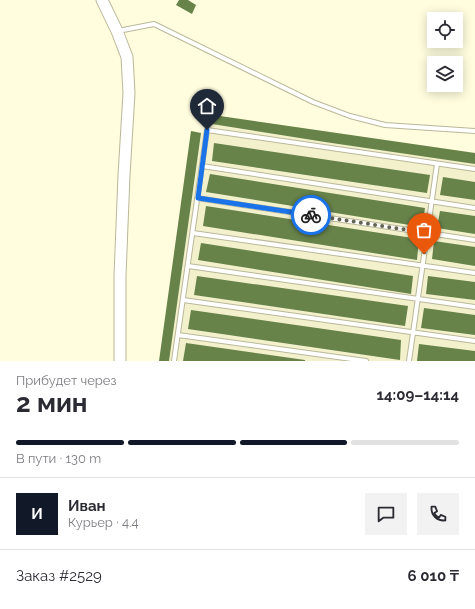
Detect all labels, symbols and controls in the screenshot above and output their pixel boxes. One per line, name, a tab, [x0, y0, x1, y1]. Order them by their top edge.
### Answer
map controls	[427, 12, 463, 92]
button: locate	[427, 12, 463, 48]
button: layers	[427, 56, 463, 92]
pin	[190, 89, 224, 130]
icon: home	[196, 95, 218, 117]
courier	[291, 195, 331, 235]
icon: bike	[300, 204, 322, 226]
pin	[407, 213, 441, 254]
icon: bag	[413, 219, 435, 241]
text: Прибудет через	[16, 373, 116, 388]
text: 14:09–14:14	[377, 386, 459, 404]
text: 2 мин	[16, 388, 88, 418]
text: В пути · 130 m	[16, 451, 101, 466]
button: chat	[365, 493, 407, 535]
button: phone	[417, 493, 459, 535]
text: Иван	[68, 497, 106, 515]
text: И	[31, 505, 43, 523]
text: Курьер · 4.4	[68, 515, 139, 530]
text: Заказ #2529	[16, 567, 102, 585]
text: 6 010 ₸	[408, 567, 459, 585]

